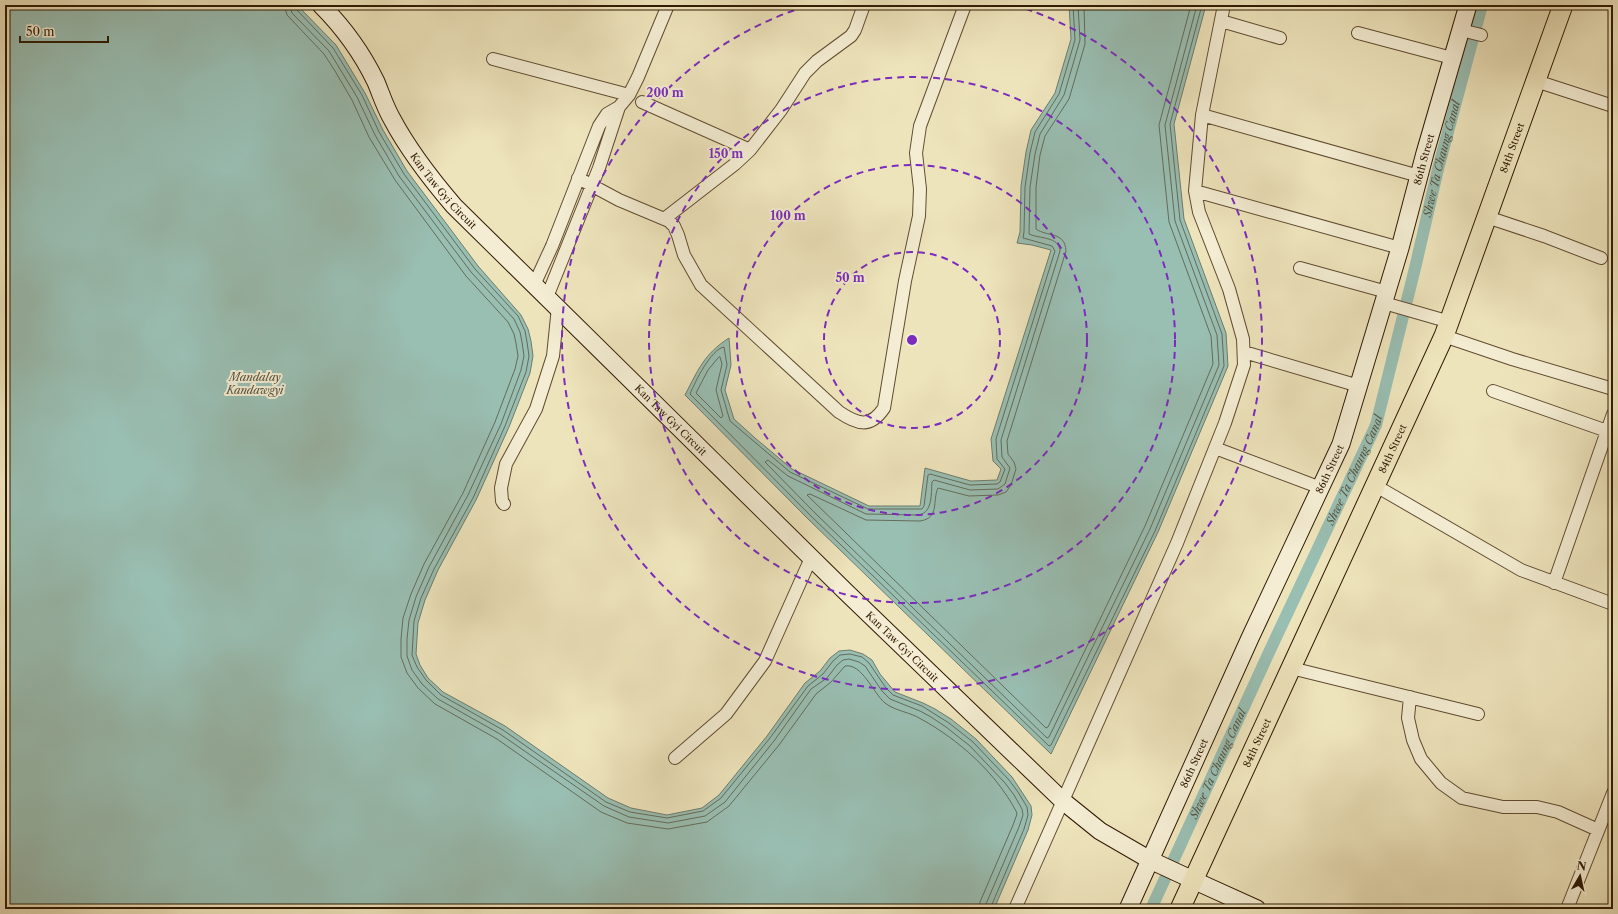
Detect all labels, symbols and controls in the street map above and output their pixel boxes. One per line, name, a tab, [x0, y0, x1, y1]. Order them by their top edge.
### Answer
scale bar	[20, 18, 108, 44]
text: 50 m	[26, 24, 55, 39]
text: 200 m	[646, 85, 684, 100]
water label: Shwe Ta Chaung Canal	[1420, 97, 1463, 219]
street label: 84th Street	[1497, 120, 1527, 175]
street label: 86th Street	[1411, 132, 1437, 186]
text: 150 m	[709, 146, 743, 161]
street label: Kan Taw Gyi Circuit	[407, 150, 480, 232]
text: 100 m	[770, 208, 806, 223]
text: 50 m	[835, 270, 865, 285]
centre of rings	[905, 333, 919, 347]
water label: Mandalay Kandawgyi	[225, 370, 284, 397]
street label: Kan Taw Gyi Circuit	[632, 382, 710, 459]
water label: Shwe Ta Chaung Canal	[1323, 412, 1386, 528]
street label: 84th Street	[1376, 422, 1410, 475]
street label: 86th Street	[1313, 442, 1347, 496]
street label: Kan Taw Gyi Circuit	[863, 609, 942, 685]
water label: Shwe Ta Chaung Canal	[1186, 705, 1250, 822]
street label: 84th Street	[1240, 716, 1274, 770]
street label: 86th Street	[1177, 736, 1211, 790]
north arrow	[1560, 856, 1600, 896]
text: N	[1576, 858, 1588, 874]

